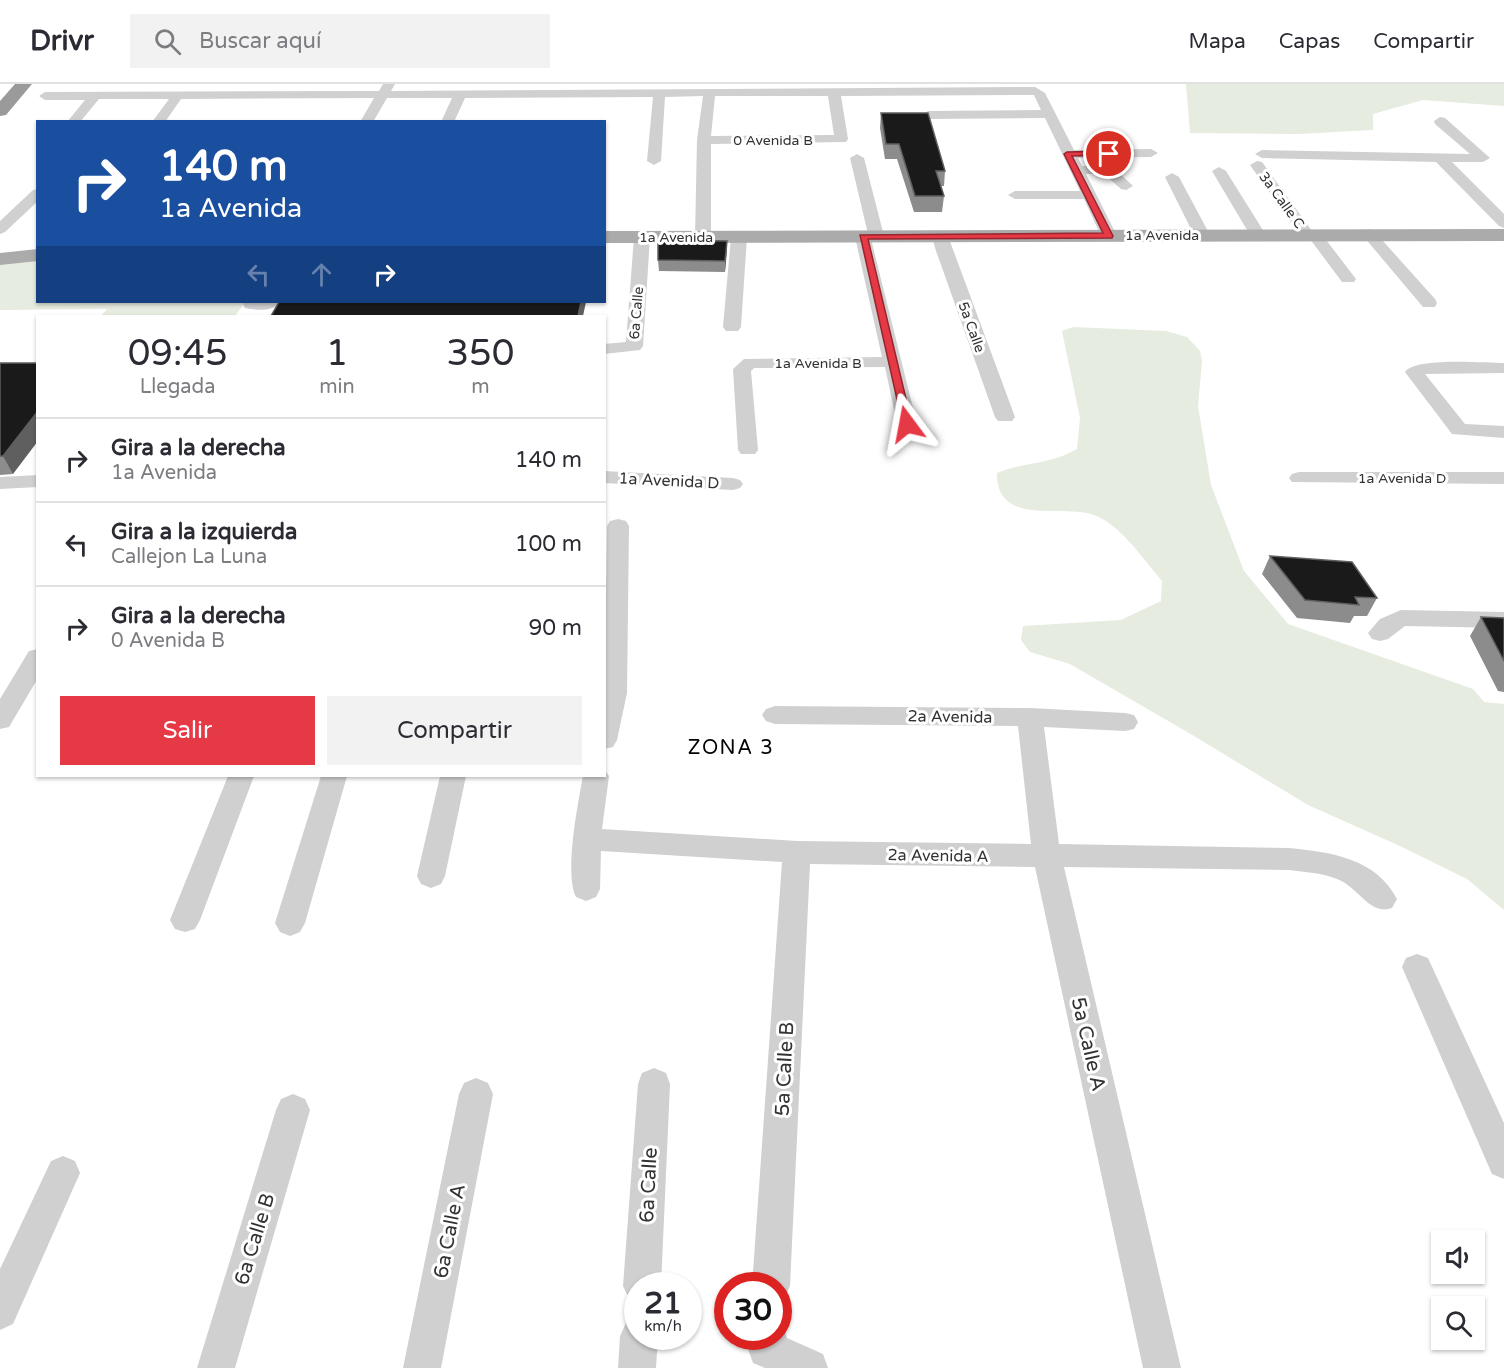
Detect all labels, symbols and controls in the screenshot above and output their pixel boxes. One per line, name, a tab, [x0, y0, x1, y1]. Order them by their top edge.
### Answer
search box	[130, 14, 550, 68]
text: Drivr	[30, 24, 94, 58]
icon: search	[151, 25, 184, 58]
text: Buscar aquí	[199, 28, 321, 54]
text: Mapa	[1189, 29, 1246, 54]
text: Capas	[1279, 29, 1340, 54]
text: Compartir	[1373, 29, 1474, 54]
pin	[1083, 128, 1134, 179]
street label: 0 Avenida B	[733, 132, 813, 149]
icon: arrive	[1092, 137, 1125, 170]
text: 140 m	[159, 141, 288, 192]
icon: right	[60, 144, 138, 222]
street label: 3a Calle C	[1255, 169, 1308, 232]
text: 1a Avenida	[159, 192, 302, 225]
street label: 1a Avenida	[1125, 227, 1199, 244]
street label: 1a Avenida	[639, 229, 713, 246]
icon: left	[242, 258, 275, 291]
icon: ahead	[305, 258, 338, 291]
icon: right	[368, 258, 401, 291]
street label: 6a Calle	[626, 286, 647, 340]
street label: 5a Calle	[955, 299, 989, 355]
text: 09:45	[128, 332, 228, 375]
text: 1	[326, 332, 348, 375]
text: 350	[446, 332, 514, 375]
street label: 1a Avenida B	[774, 355, 862, 372]
text: Llegada	[140, 375, 215, 399]
text: min	[319, 375, 355, 399]
text: m	[471, 375, 490, 399]
position arrow	[875, 392, 939, 456]
text: Gira a la derecha	[111, 435, 286, 461]
icon: right	[60, 444, 93, 477]
text: 140 m	[515, 447, 582, 473]
text: 1a Avenida	[111, 461, 217, 485]
street label: 1a Avenida D	[618, 468, 720, 494]
street label: 1a Avenida D	[1358, 470, 1446, 487]
text: Gira a la izquierda	[111, 519, 297, 545]
icon: left	[60, 528, 93, 561]
text: 100 m	[515, 531, 582, 557]
text: Callejon La Luna	[111, 545, 267, 569]
text: Gira a la derecha	[111, 603, 286, 629]
icon: right	[60, 612, 93, 645]
text: 90 m	[528, 615, 582, 641]
text: 0 Avenida B	[111, 629, 225, 653]
button: Salir	[60, 696, 315, 765]
button: Compartir	[327, 696, 582, 765]
street label: 2a Avenida	[907, 706, 993, 728]
district label: ZONA 3	[688, 736, 774, 760]
street label: 2a Avenida A	[887, 845, 989, 867]
street label: 5a Calle A	[1066, 995, 1110, 1093]
street label: 5a Calle B	[771, 1021, 799, 1117]
street label: 6a Calle	[635, 1147, 663, 1223]
street label: 6a Calle A	[429, 1182, 471, 1280]
street label: 6a Calle B	[230, 1191, 280, 1288]
map controls	[1431, 1230, 1485, 1350]
button: sound	[1431, 1230, 1485, 1284]
speed limit sign: 30	[714, 1272, 792, 1350]
text: 21	[644, 1285, 682, 1322]
button: search	[1431, 1296, 1485, 1350]
text: km/h	[644, 1317, 682, 1335]

